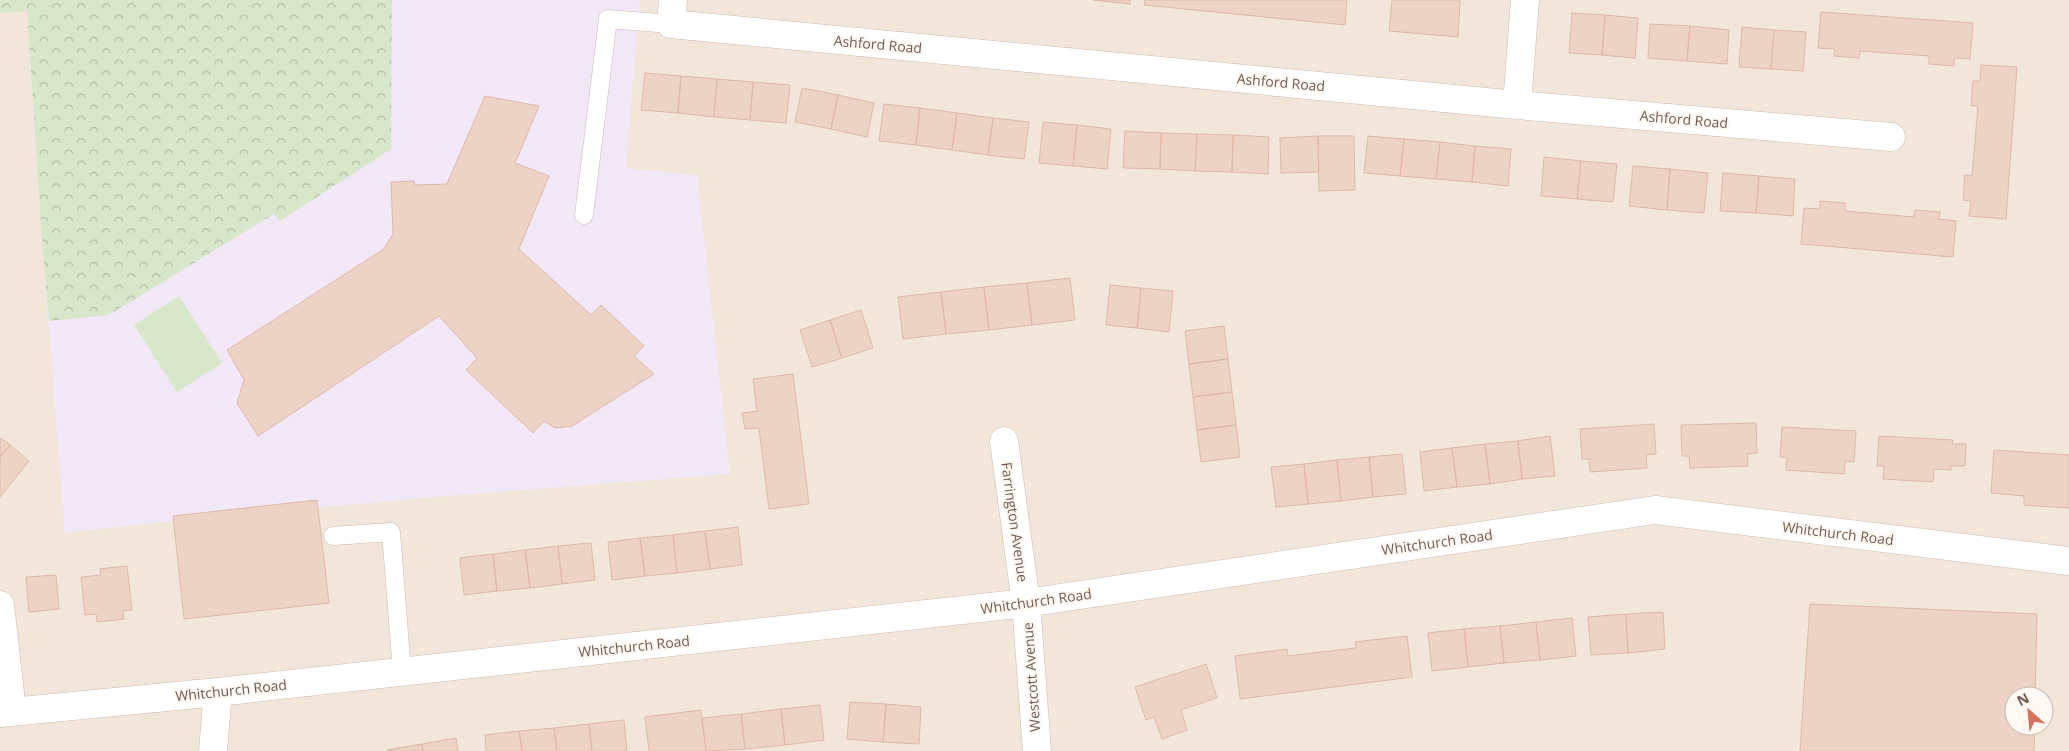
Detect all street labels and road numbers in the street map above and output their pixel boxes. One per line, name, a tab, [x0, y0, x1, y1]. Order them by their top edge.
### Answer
street label: Ashford Road	[833, 31, 923, 57]
street label: Ashford Road	[1236, 69, 1326, 95]
street label: Ashford Road	[1639, 106, 1729, 132]
street label: Farrington Avenue	[997, 461, 1033, 583]
street label: Whitchurch Road	[1781, 517, 1895, 549]
street label: Whitchurch Road	[1380, 525, 1494, 559]
street label: Whitchurch Road	[979, 584, 1093, 618]
street label: Westcott Avenue	[1018, 621, 1044, 732]
street label: Whitchurch Road	[577, 631, 691, 661]
street label: Whitchurch Road	[174, 675, 288, 705]

